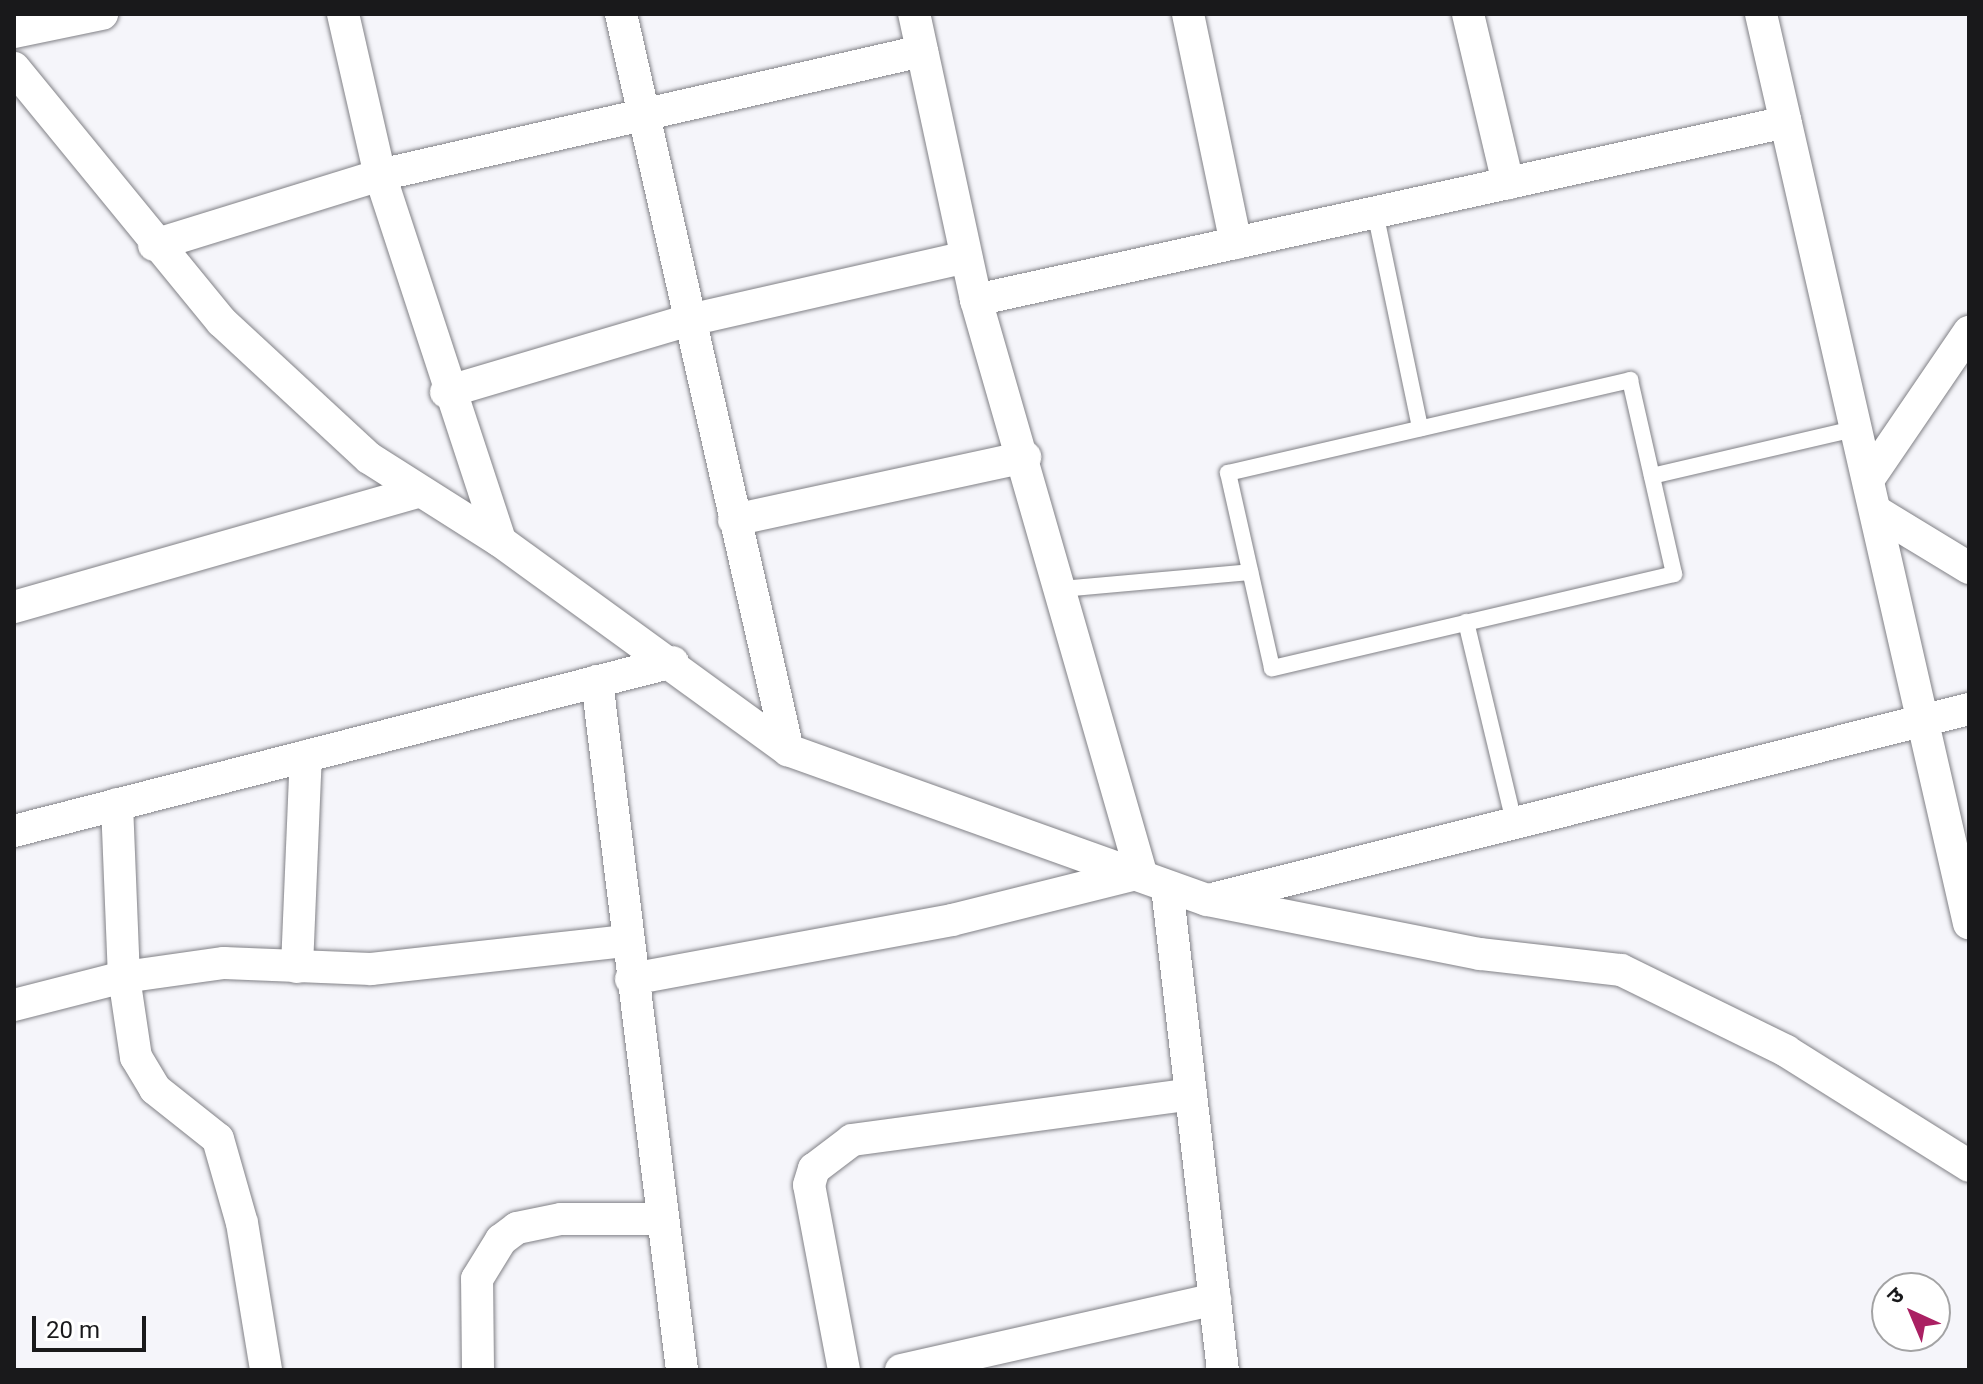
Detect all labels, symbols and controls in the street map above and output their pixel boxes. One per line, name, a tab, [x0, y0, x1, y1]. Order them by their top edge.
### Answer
north arrow	[1871, 1272, 1951, 1352]
text: उ	[1882, 1282, 1909, 1309]
scale bar	[36, 1300, 150, 1350]
text: 20 m	[46, 1316, 100, 1344]

